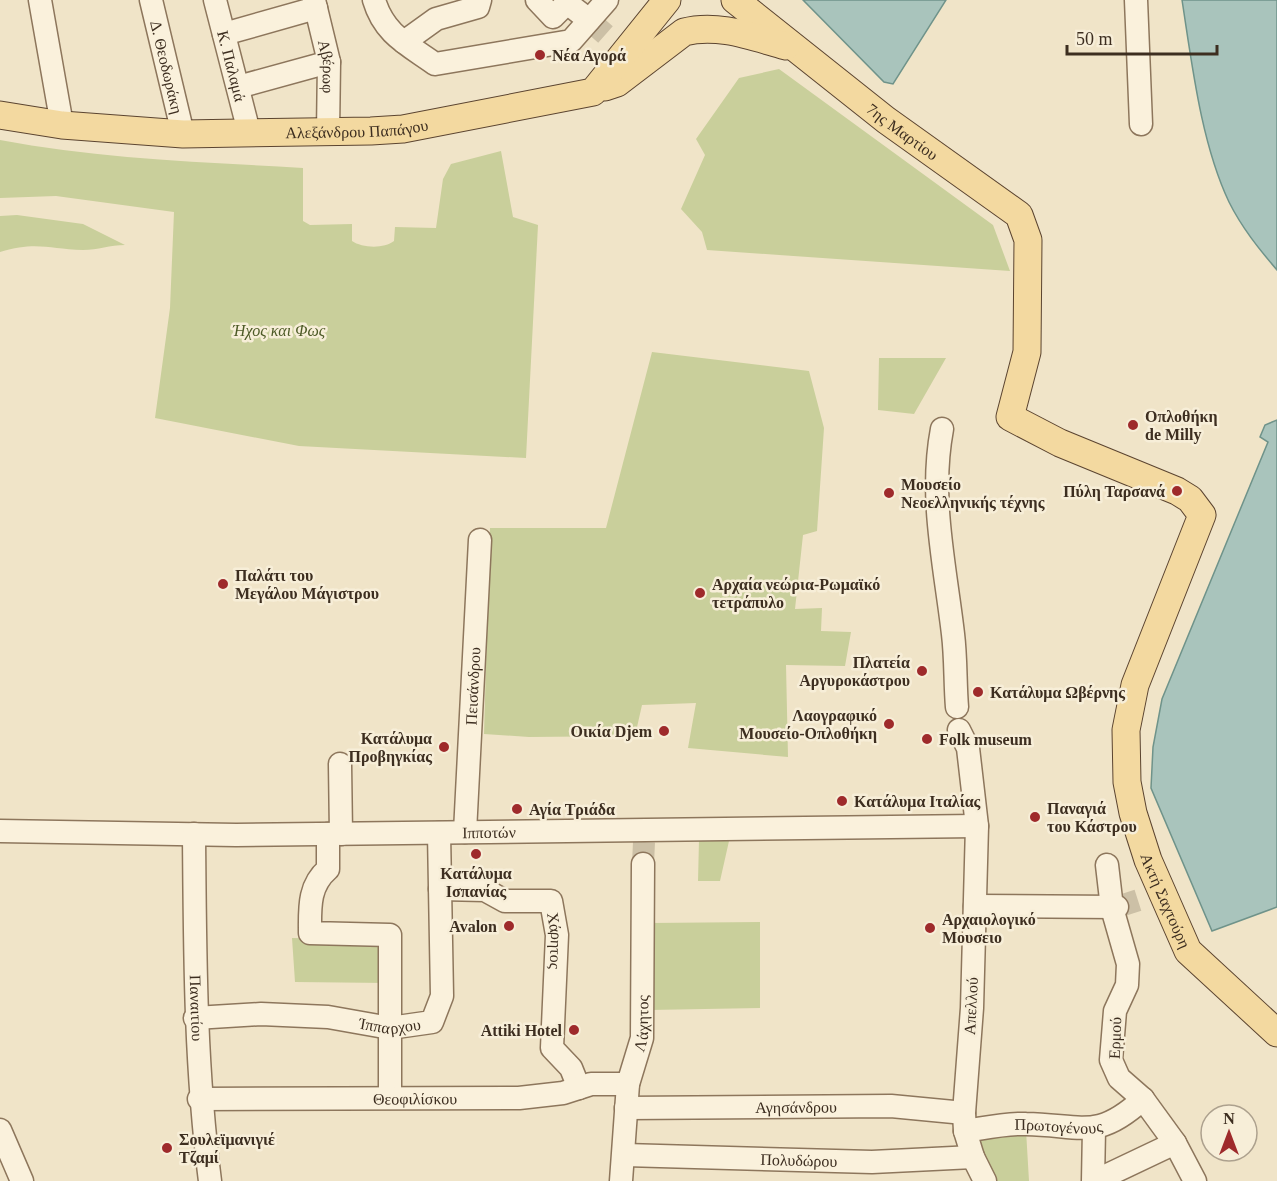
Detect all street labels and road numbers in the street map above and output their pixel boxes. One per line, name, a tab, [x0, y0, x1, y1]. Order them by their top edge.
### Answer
street label: Δ. Θεοδωράκη	[148, 19, 186, 116]
street label: Κ. Παλαμά	[215, 29, 249, 104]
street label: Αβέρωφ	[315, 38, 338, 93]
street label: 7ης Μαρτίου	[864, 100, 942, 163]
street label: Αλεξάνδρου Παπάγου	[285, 116, 430, 141]
street label: Πεισάνδρου	[462, 647, 483, 726]
street label: Ιπποτών	[462, 823, 516, 841]
street label: Ακτή Σαχτούρη	[1138, 851, 1194, 951]
street label: Χάρητος	[545, 911, 566, 970]
street label: Παναιτίου	[187, 975, 207, 1042]
street label: Απελλού	[961, 977, 981, 1035]
street label: Λάχητος	[630, 994, 652, 1053]
street label: Ίππαρχου	[357, 1014, 422, 1037]
street label: Ερμού	[1106, 1017, 1125, 1059]
street label: Θεοφιλίσκου	[373, 1090, 457, 1108]
street label: Αγησάνδρου	[755, 1098, 837, 1116]
street label: Πρωτογένους	[1015, 1115, 1105, 1136]
street label: Πολυδώρου	[760, 1150, 838, 1170]

